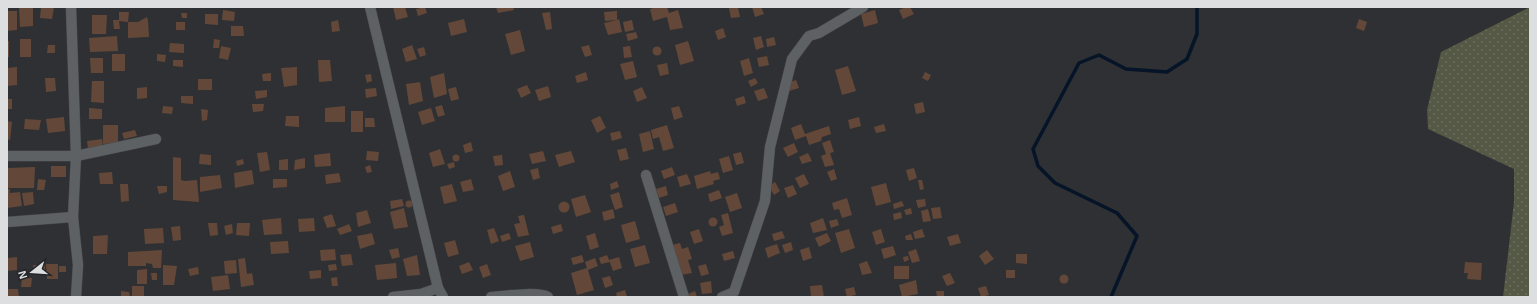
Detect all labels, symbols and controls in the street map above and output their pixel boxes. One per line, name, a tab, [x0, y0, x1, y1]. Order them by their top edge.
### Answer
north arrow	[12, 252, 52, 292]
text: N	[16, 269, 29, 280]

